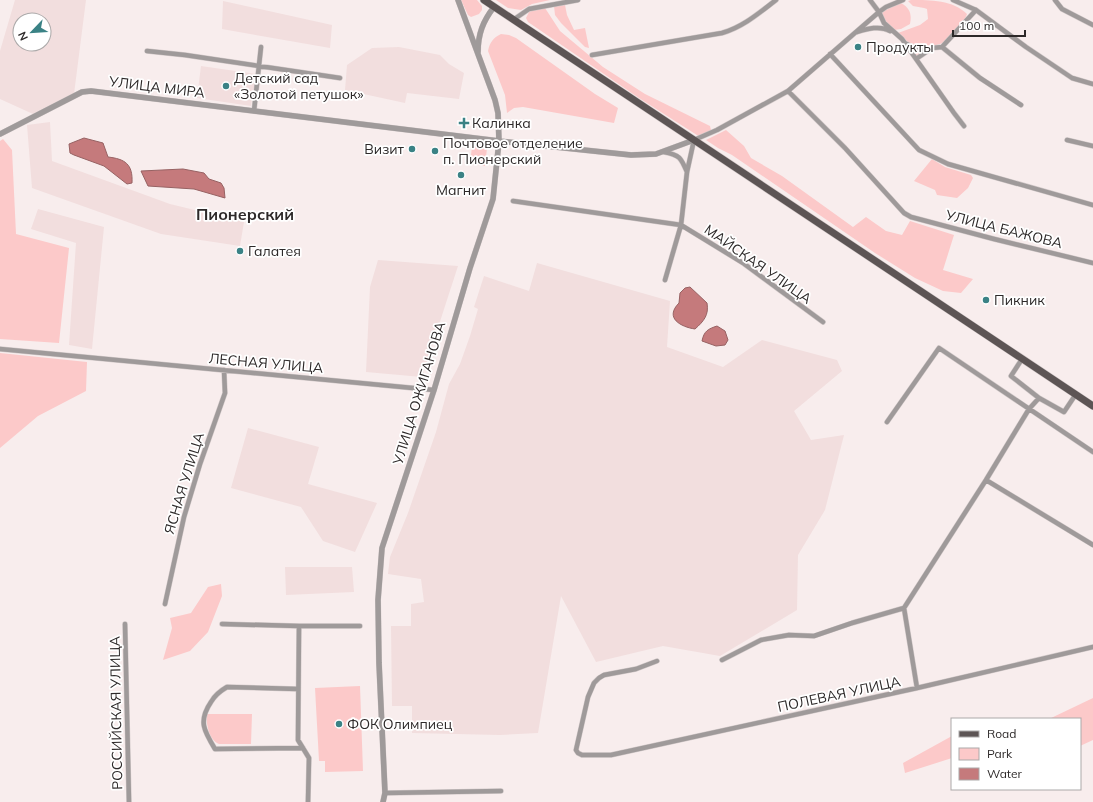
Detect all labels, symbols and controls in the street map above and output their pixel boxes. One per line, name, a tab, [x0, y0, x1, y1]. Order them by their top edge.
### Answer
north arrow	[12, 12, 52, 52]
scale bar	[953, 12, 1025, 38]
text: 100 m	[959, 18, 994, 33]
text: N	[15, 30, 31, 43]
place label: Продукты	[866, 38, 934, 56]
marker: Продукты	[853, 42, 863, 52]
place label: Детский сад «Золотой петушок»	[234, 69, 364, 103]
street label: УЛИЦА МИРА	[107, 72, 207, 102]
marker: Детский сад «Золотой петушок»	[221, 81, 231, 91]
place label: Калинка	[472, 114, 531, 132]
marker: Калинка	[459, 118, 469, 128]
place label: Почтовое отделение п. Пионерский	[443, 134, 583, 168]
place label: Визит	[364, 140, 405, 158]
marker: Визит	[407, 144, 417, 154]
marker: Почтовое отделение п. Пионерский	[430, 146, 440, 156]
marker: Магнит	[456, 170, 466, 180]
place label: Магнит	[436, 181, 487, 199]
district label: Пионерский	[196, 204, 294, 224]
street label: УЛИЦА БАЖОВА	[943, 206, 1065, 252]
street label: МАЙСКАЯ УЛИЦА	[701, 220, 816, 308]
place label: Галатея	[248, 242, 301, 260]
marker: Галатея	[235, 246, 245, 256]
place label: Пикник	[994, 291, 1045, 309]
marker: Пикник	[981, 295, 991, 305]
street label: УЛИЦА ОЖИГАНОВА	[388, 319, 450, 468]
street label: ЛЕСНАЯ УЛИЦА	[208, 349, 325, 377]
street label: ЯСНАЯ УЛИЦА	[160, 429, 208, 536]
street label: РОССИЙСКАЯ УЛИЦА	[106, 635, 126, 790]
street label: ПОЛЕВАЯ УЛИЦА	[776, 672, 903, 716]
place label: ФОК Олимпиец	[347, 715, 453, 733]
legend	[951, 718, 1081, 790]
marker: ФОК Олимпиец	[334, 719, 344, 729]
text: Road	[987, 726, 1016, 741]
text: Park	[987, 746, 1013, 761]
text: Water	[987, 766, 1023, 781]

